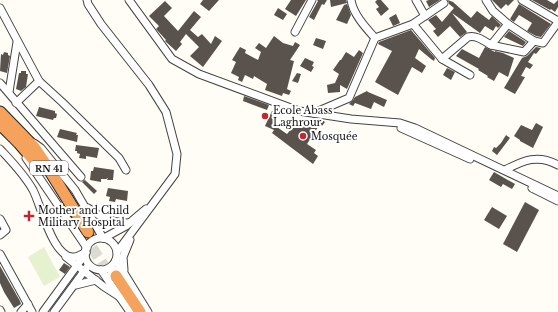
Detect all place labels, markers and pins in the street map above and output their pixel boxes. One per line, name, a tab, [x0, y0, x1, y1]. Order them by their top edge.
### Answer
place label: Ecole Abass Laghrour	[273, 104, 333, 129]
marker: Ecole Abass Laghrour	[260, 111, 270, 121]
place label: Mosquée	[311, 130, 358, 143]
marker: Mosquée	[298, 131, 308, 141]
place label: Mother and Child Military Hospital	[38, 204, 130, 229]
marker: Mother and Child Military Hospital	[23, 210, 35, 222]

